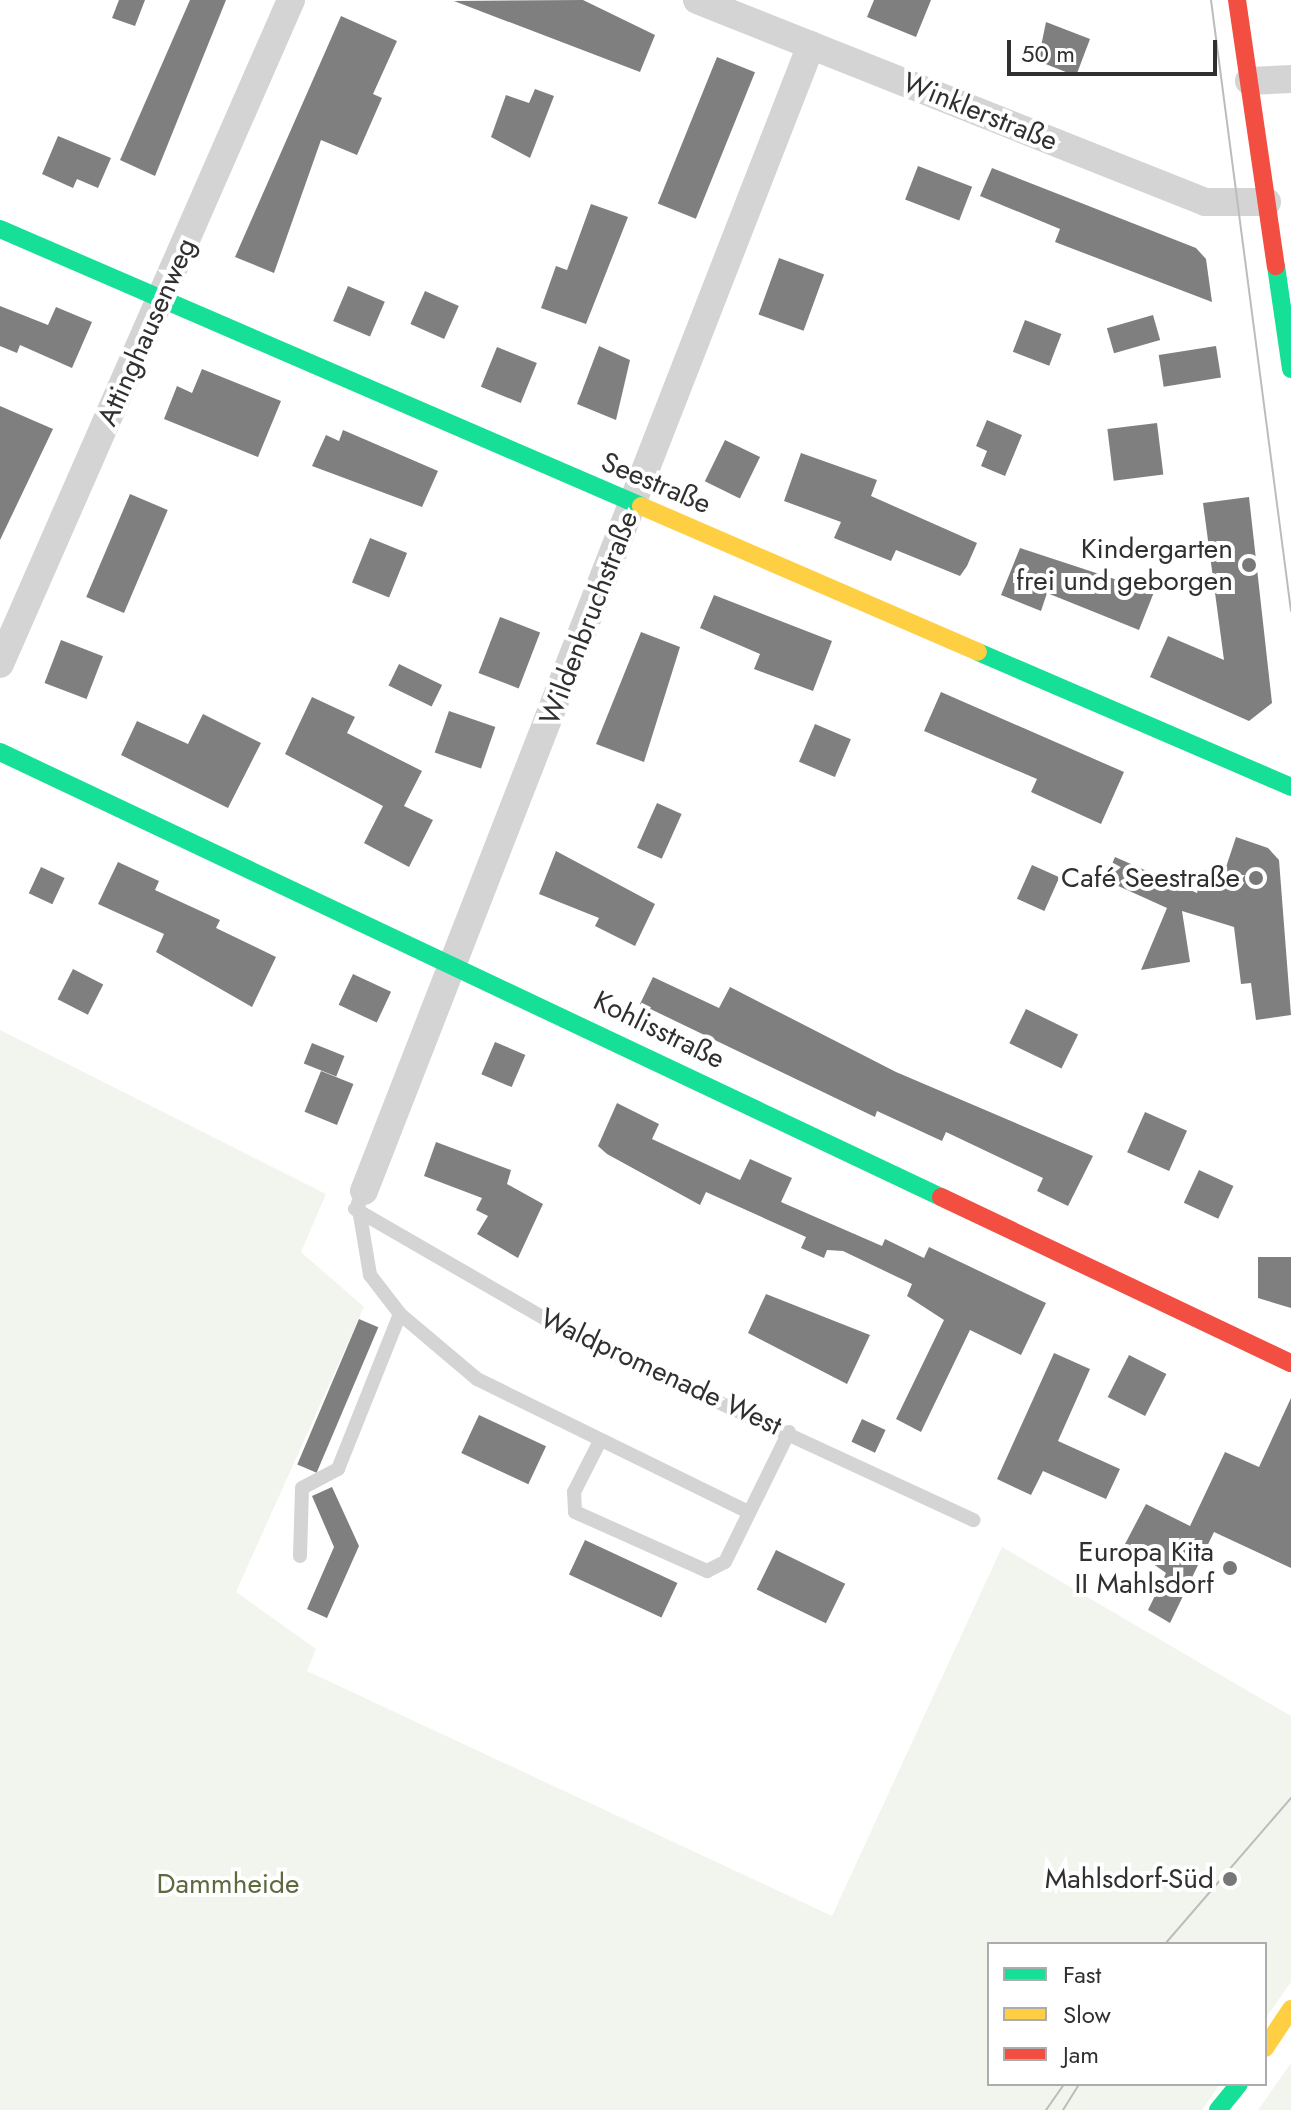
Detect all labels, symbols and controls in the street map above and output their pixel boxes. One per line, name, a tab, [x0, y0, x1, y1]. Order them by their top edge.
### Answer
scale bar	[1011, 24, 1221, 74]
text: 50 m	[1021, 36, 1075, 71]
street label: Winklerstraße	[898, 66, 1062, 158]
street label: Attinghausenweg	[91, 233, 203, 431]
street label: Seestraße	[596, 445, 716, 521]
street label: Wildenbruchstraße	[533, 506, 645, 730]
place label: Kindergarten frei und geborgen	[1016, 532, 1233, 598]
marker: Kindergarten frei und geborgen	[1240, 556, 1258, 574]
place label: Café Seestraße	[1061, 861, 1240, 895]
marker: Café Seestraße	[1247, 869, 1265, 887]
street label: Kohlisstraße	[588, 984, 730, 1076]
street label: Waldpromenade West	[535, 1301, 787, 1443]
place label: Europa Kita II Mahlsdorf	[1074, 1535, 1214, 1601]
marker: Europa Kita II Mahlsdorf	[1221, 1559, 1239, 1577]
place label: Mahlsdorf-Süd	[1045, 1862, 1214, 1896]
park label: Dammheide	[157, 1867, 299, 1901]
marker: Mahlsdorf-Süd	[1221, 1870, 1239, 1888]
legend	[987, 1942, 1267, 2086]
text: Fast	[1063, 1957, 1101, 1992]
text: Slow	[1063, 1997, 1111, 2032]
text: Jam	[1063, 2037, 1099, 2072]

